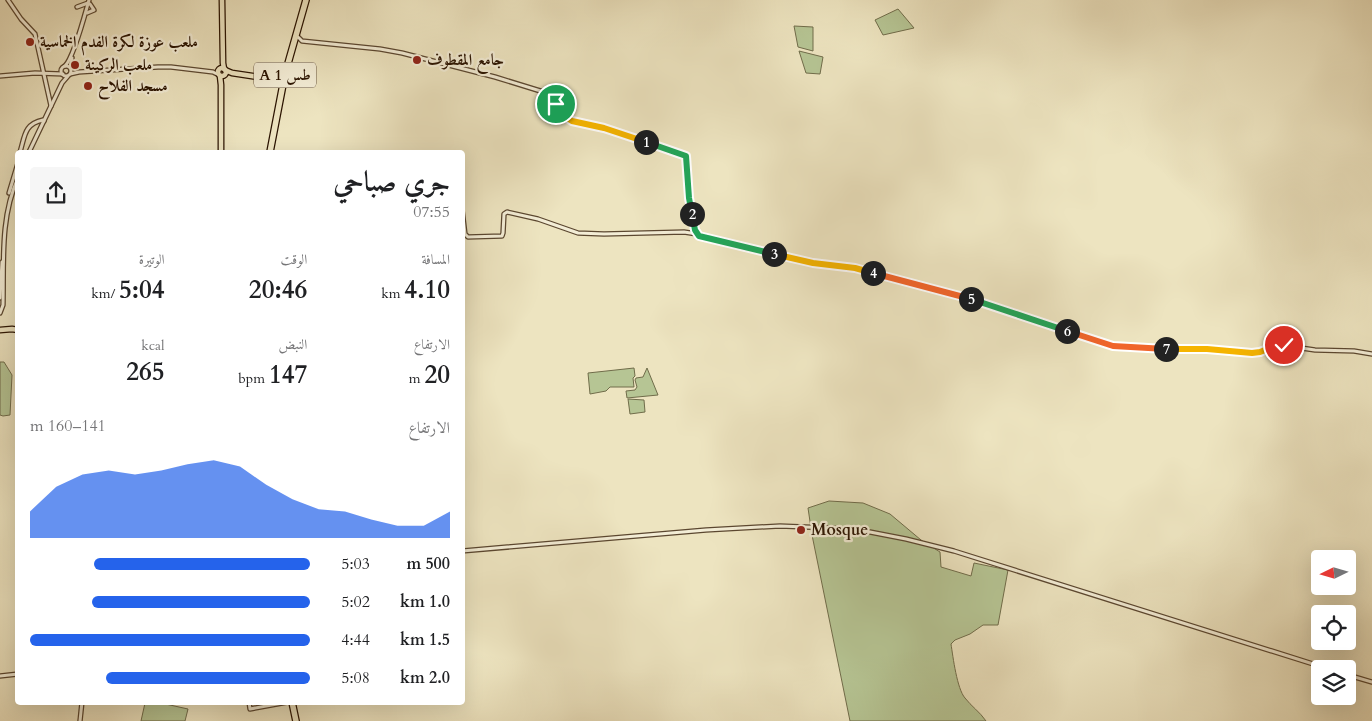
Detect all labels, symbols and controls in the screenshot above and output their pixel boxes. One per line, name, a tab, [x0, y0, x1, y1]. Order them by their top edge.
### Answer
place label: ملعب عوزة لكرة الفدم الخماسية	[40, 31, 198, 56]
marker: ملعب عوزة لكرة الفدم الخماسية	[24, 36, 36, 48]
place label: جامع المقطوف	[427, 49, 504, 75]
place label: ملعب الركينة	[85, 54, 152, 76]
marker: جامع المقطوف	[411, 54, 423, 66]
marker: ملعب الركينة	[69, 59, 81, 71]
road number: A 1 طس	[254, 62, 316, 88]
place label: مسجد الفلاح	[98, 75, 168, 100]
marker: مسجد الفلاح	[82, 80, 94, 92]
pin	[535, 83, 577, 125]
icon: arrive	[542, 90, 570, 118]
pin: 1	[634, 130, 658, 154]
text: 1	[643, 133, 650, 152]
text: جري صباحي	[333, 163, 450, 201]
button: share	[30, 167, 82, 219]
text: 07:55	[413, 201, 450, 223]
pin: 2	[680, 202, 704, 226]
text: 2	[689, 205, 696, 224]
pin: 3	[762, 242, 786, 266]
text: 3	[771, 245, 778, 264]
text: الوتيرة	[139, 250, 165, 269]
text: الوقت	[281, 250, 307, 269]
text: المسافة	[421, 250, 450, 269]
pin: 4	[860, 260, 886, 286]
text: 4	[870, 264, 877, 283]
text: 5:04	[119, 273, 165, 307]
text: 20:46	[249, 273, 307, 307]
text: 4.10	[404, 273, 450, 307]
text: /km	[91, 284, 119, 303]
text: km	[381, 284, 404, 303]
pin: 5	[958, 286, 984, 312]
text: 5	[968, 290, 975, 309]
pin: 6	[1054, 318, 1080, 344]
text: 6	[1064, 322, 1071, 341]
pin	[1263, 324, 1305, 366]
icon: check	[1270, 331, 1298, 359]
text: النبض	[278, 335, 307, 354]
text: الارتفاع	[414, 335, 450, 354]
text: kcal	[141, 336, 165, 355]
pin: 7	[1154, 336, 1178, 362]
text: 7	[1163, 340, 1170, 359]
text: 265	[126, 355, 165, 389]
text: 147	[269, 358, 307, 392]
text: 20	[424, 358, 450, 392]
text: bpm	[238, 369, 269, 388]
text: m	[409, 369, 424, 388]
text: 141–160 m	[30, 415, 106, 437]
text: الارتفاع	[408, 417, 450, 439]
place label: Mosque	[811, 519, 868, 541]
marker: Mosque	[795, 524, 807, 536]
north arrow	[1311, 550, 1356, 595]
map controls	[1311, 550, 1356, 705]
text: 5:03	[341, 553, 370, 575]
text: 500 m	[406, 553, 450, 575]
text: 5:02	[341, 591, 370, 613]
text: 1.0 km	[400, 591, 450, 613]
button: locate	[1311, 605, 1356, 650]
text: 4:44	[341, 629, 370, 651]
text: 1.5 km	[400, 629, 450, 651]
button: layers	[1311, 660, 1356, 705]
text: 5:08	[341, 667, 370, 689]
text: 2.0 km	[400, 667, 450, 689]

